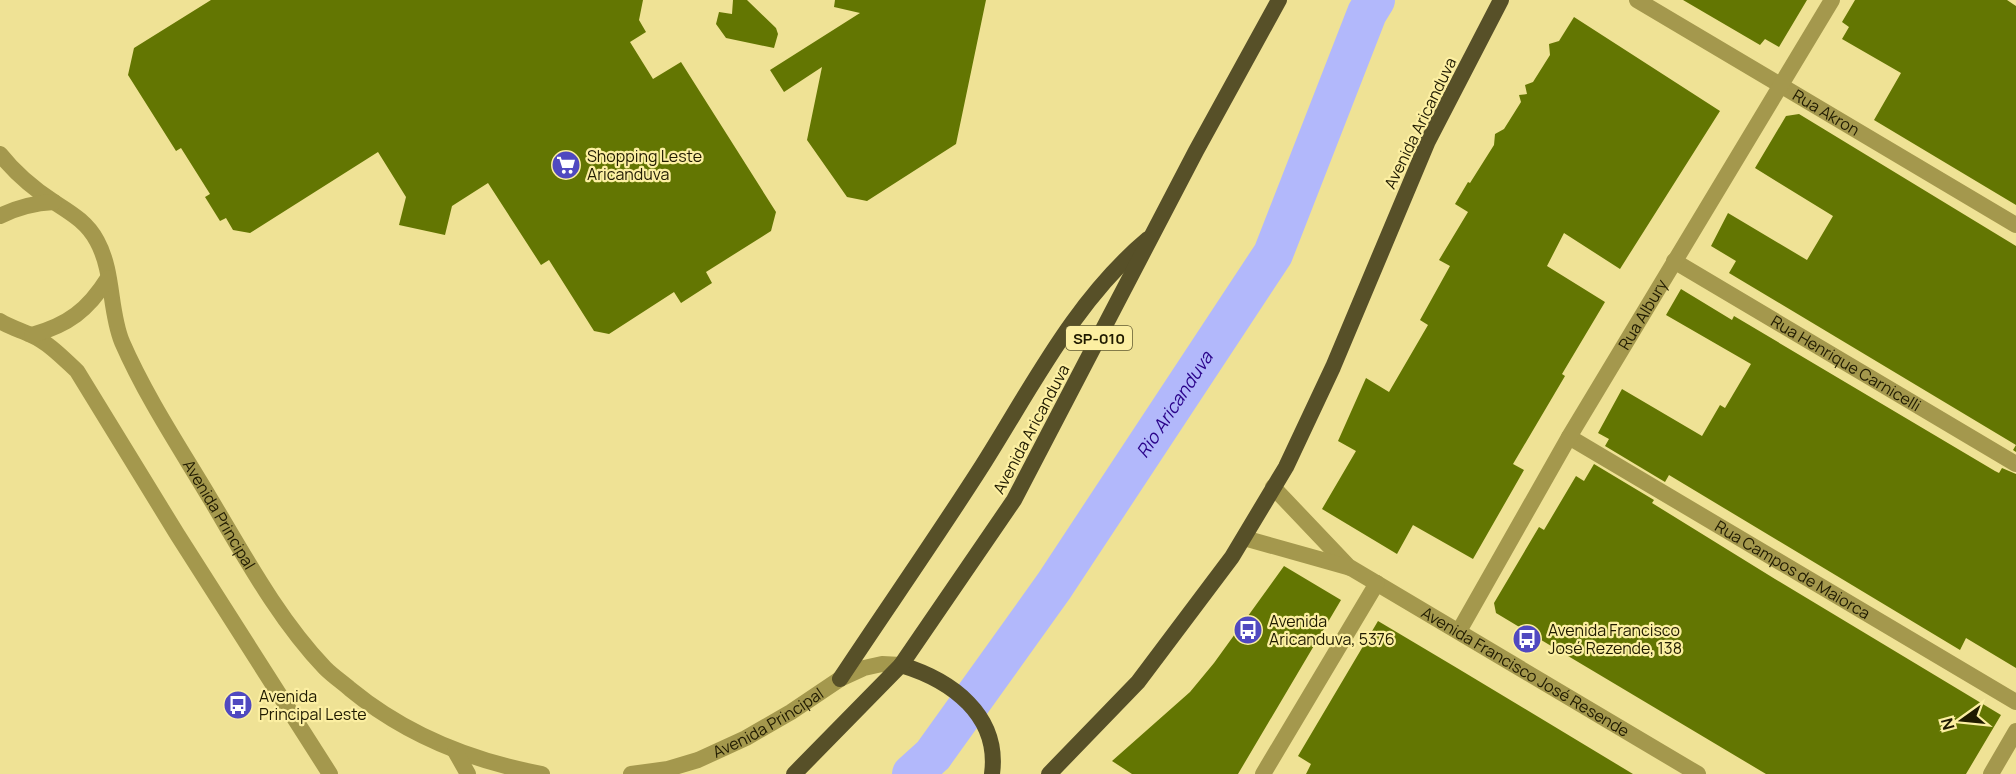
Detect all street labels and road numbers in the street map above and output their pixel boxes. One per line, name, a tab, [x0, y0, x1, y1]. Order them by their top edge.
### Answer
street label: Avenida Aricanduva	[1379, 54, 1461, 192]
street label: Rua Akron	[1789, 84, 1864, 141]
street label: Rua Albury	[1613, 275, 1673, 354]
street label: Rua Henrique Carnicelli	[1767, 310, 1925, 416]
road number: SP-010	[1066, 326, 1132, 350]
street label: Avenida Aricanduva	[988, 360, 1074, 498]
street label: Avenida Principal	[178, 455, 261, 574]
street label: Rua Campos de Maiorca	[1711, 515, 1874, 624]
street label: Avenida Francisco José Resende	[1417, 601, 1634, 742]
street label: Avenida Principal	[709, 682, 828, 763]

